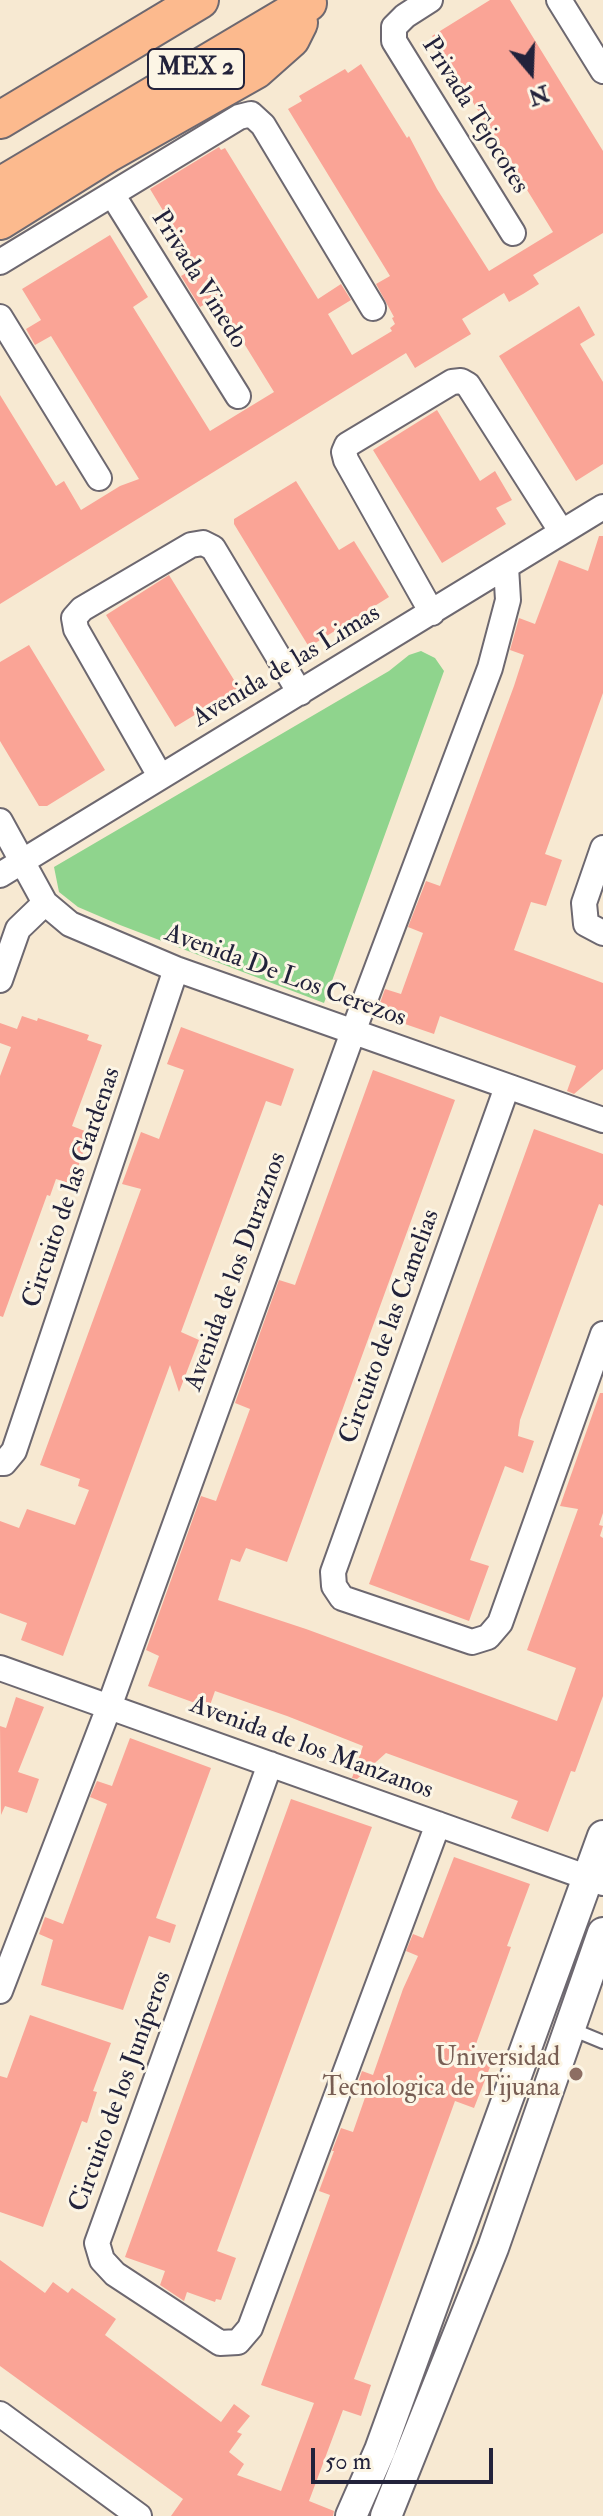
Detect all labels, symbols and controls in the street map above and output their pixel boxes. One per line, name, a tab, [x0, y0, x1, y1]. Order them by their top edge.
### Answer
street label: Privada Tejocotes	[413, 32, 535, 200]
north arrow	[491, 32, 571, 112]
road number: MEX 2	[148, 49, 244, 89]
text: N	[525, 78, 553, 111]
street label: Privada Vinedo	[143, 205, 253, 355]
street label: Avenida de las Limas	[188, 599, 386, 735]
street label: Avenida De Los Cerezos	[160, 919, 410, 1035]
street label: Circuito de las Gardenas	[17, 1064, 129, 1312]
street label: Avenida de los Duraznos	[179, 1148, 295, 1396]
street label: Circuito de las Camelias	[334, 1206, 448, 1448]
street label: Avenida de los Manzanos	[185, 1690, 437, 1808]
street label: Circuito de los Juníperos	[64, 1967, 180, 2217]
place label: Universidad Tecnologica de Tijuana	[322, 2043, 560, 2104]
marker: Universidad Tecnologica de Tijuana	[567, 2065, 585, 2083]
scale bar	[315, 2432, 497, 2482]
text: 50 m	[325, 2446, 371, 2477]

